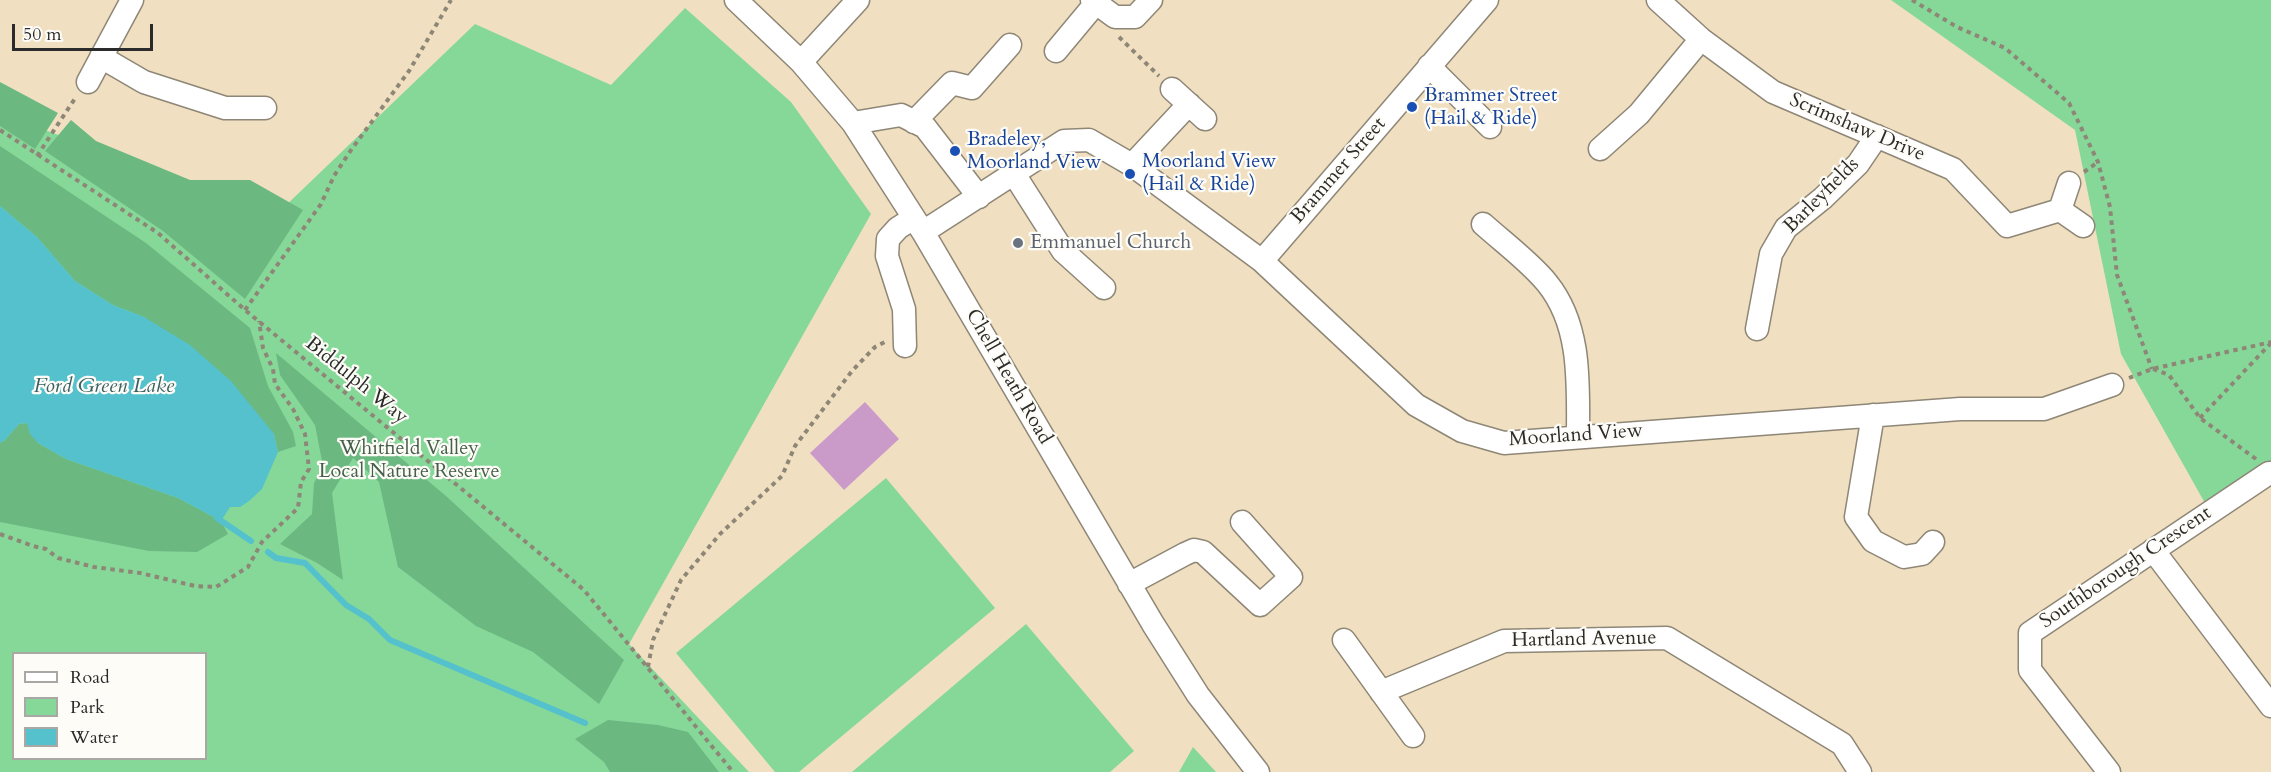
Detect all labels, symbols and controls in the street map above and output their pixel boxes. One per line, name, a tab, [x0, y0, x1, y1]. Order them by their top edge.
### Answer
scale bar	[15, 12, 156, 50]
text: 50 m	[23, 22, 62, 47]
place label: Brammer Street (Hail & Ride)	[1424, 84, 1557, 131]
street label: Scrimshaw Drive	[1786, 89, 1928, 167]
marker: Brammer Street (Hail & Ride)	[1405, 100, 1419, 114]
street label: Brammer Street	[1286, 113, 1392, 229]
place label: Bradeley, Moorland View	[967, 128, 1101, 175]
marker: Bradeley, Moorland View	[948, 144, 962, 158]
place label: Moorland View (Hail & Ride)	[1142, 150, 1276, 197]
street label: Barleyfields	[1779, 153, 1865, 239]
marker: Moorland View (Hail & Ride)	[1123, 167, 1137, 181]
place label: Emmanuel Church	[1030, 231, 1191, 255]
marker: Emmanuel Church	[1011, 236, 1025, 250]
street label: Chell Heath Road	[960, 305, 1056, 449]
street label: Biddulph Way	[300, 332, 412, 430]
water label: Ford Green Lake	[34, 374, 174, 400]
street label: Moorland View	[1508, 419, 1644, 453]
park label: Whitfield Valley Local Nature Reserve	[318, 437, 500, 484]
street label: Southborough Crescent	[2036, 502, 2216, 634]
street label: Hartland Avenue	[1511, 627, 1657, 653]
legend	[12, 652, 207, 760]
text: Road	[70, 665, 110, 690]
text: Park	[70, 695, 105, 720]
text: Water	[70, 725, 118, 750]

